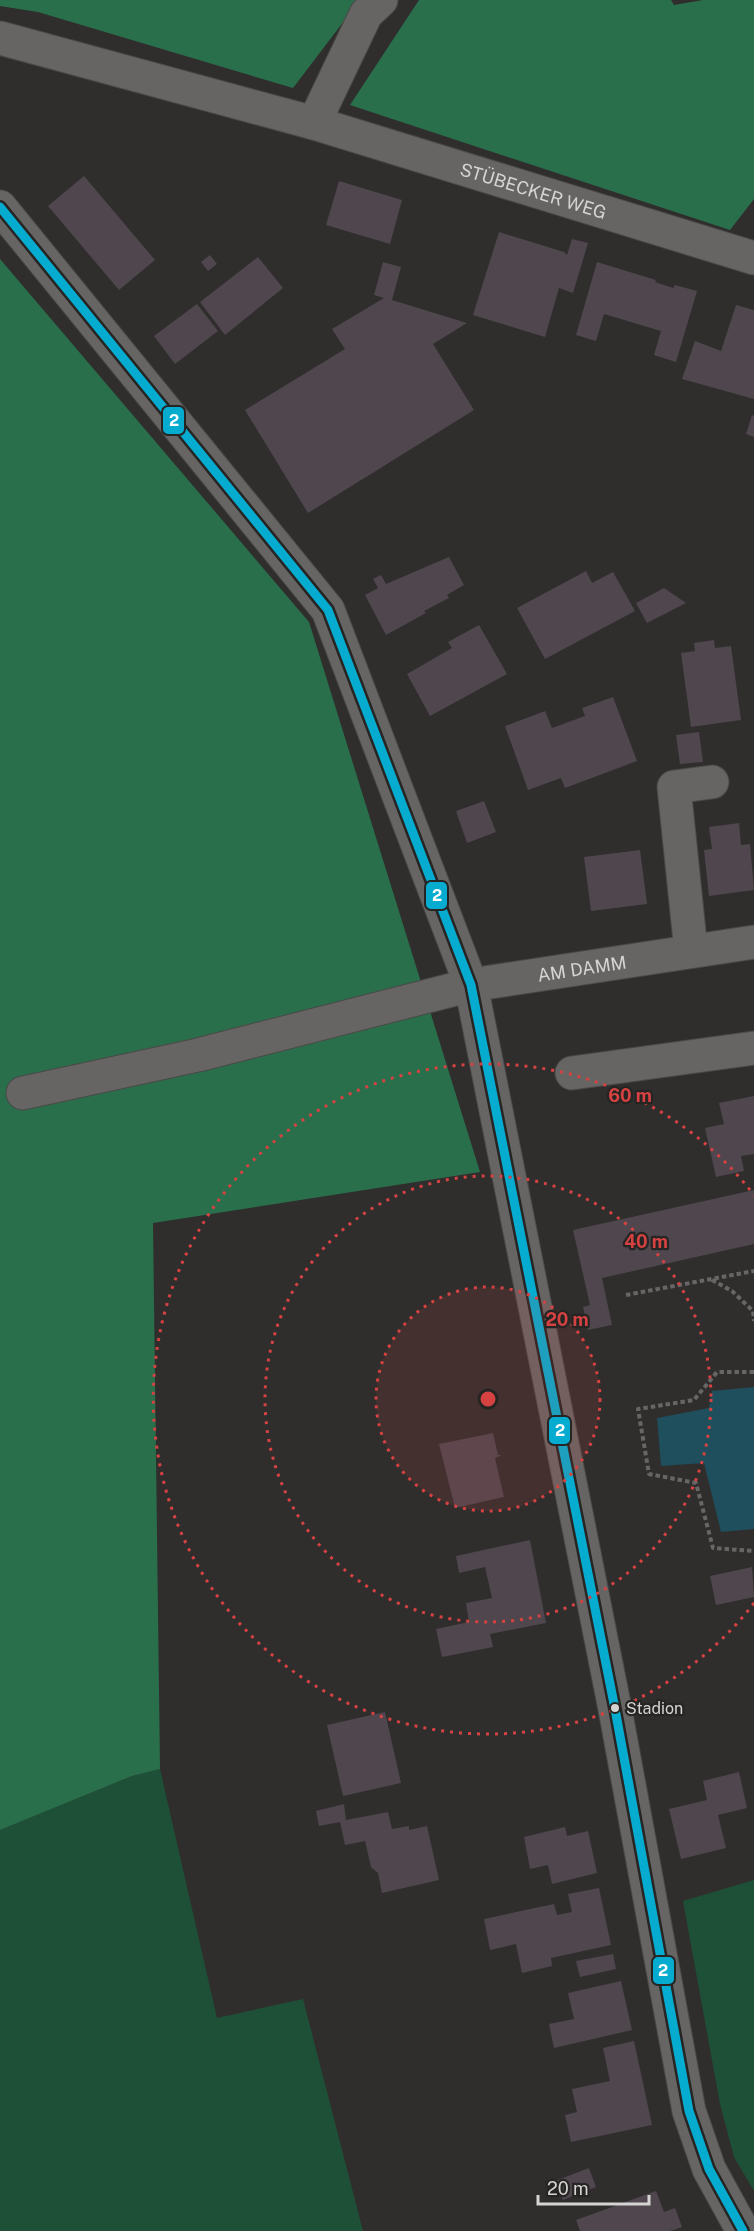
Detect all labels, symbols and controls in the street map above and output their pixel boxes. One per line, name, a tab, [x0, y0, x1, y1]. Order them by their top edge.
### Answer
street label: STÜBECKER WEG	[458, 158, 609, 223]
line badge: 2	[162, 406, 185, 435]
text: 2	[169, 411, 179, 430]
line badge: 2	[425, 881, 448, 910]
text: 2	[432, 886, 442, 905]
street label: AM DAMM	[536, 951, 628, 985]
text: 60 m	[608, 1085, 652, 1106]
text: 40 m	[624, 1231, 668, 1252]
text: 20 m	[545, 1309, 589, 1330]
centre of rings	[478, 1389, 498, 1409]
line badge: 2	[548, 1416, 571, 1445]
text: 2	[555, 1421, 565, 1440]
place label: Stadion	[626, 1699, 683, 1718]
marker: Stadion	[609, 1702, 621, 1714]
line badge: 2	[652, 1956, 675, 1985]
text: 2	[658, 1961, 668, 1980]
scale bar	[538, 2168, 649, 2206]
text: 20 m	[547, 2178, 589, 2199]

